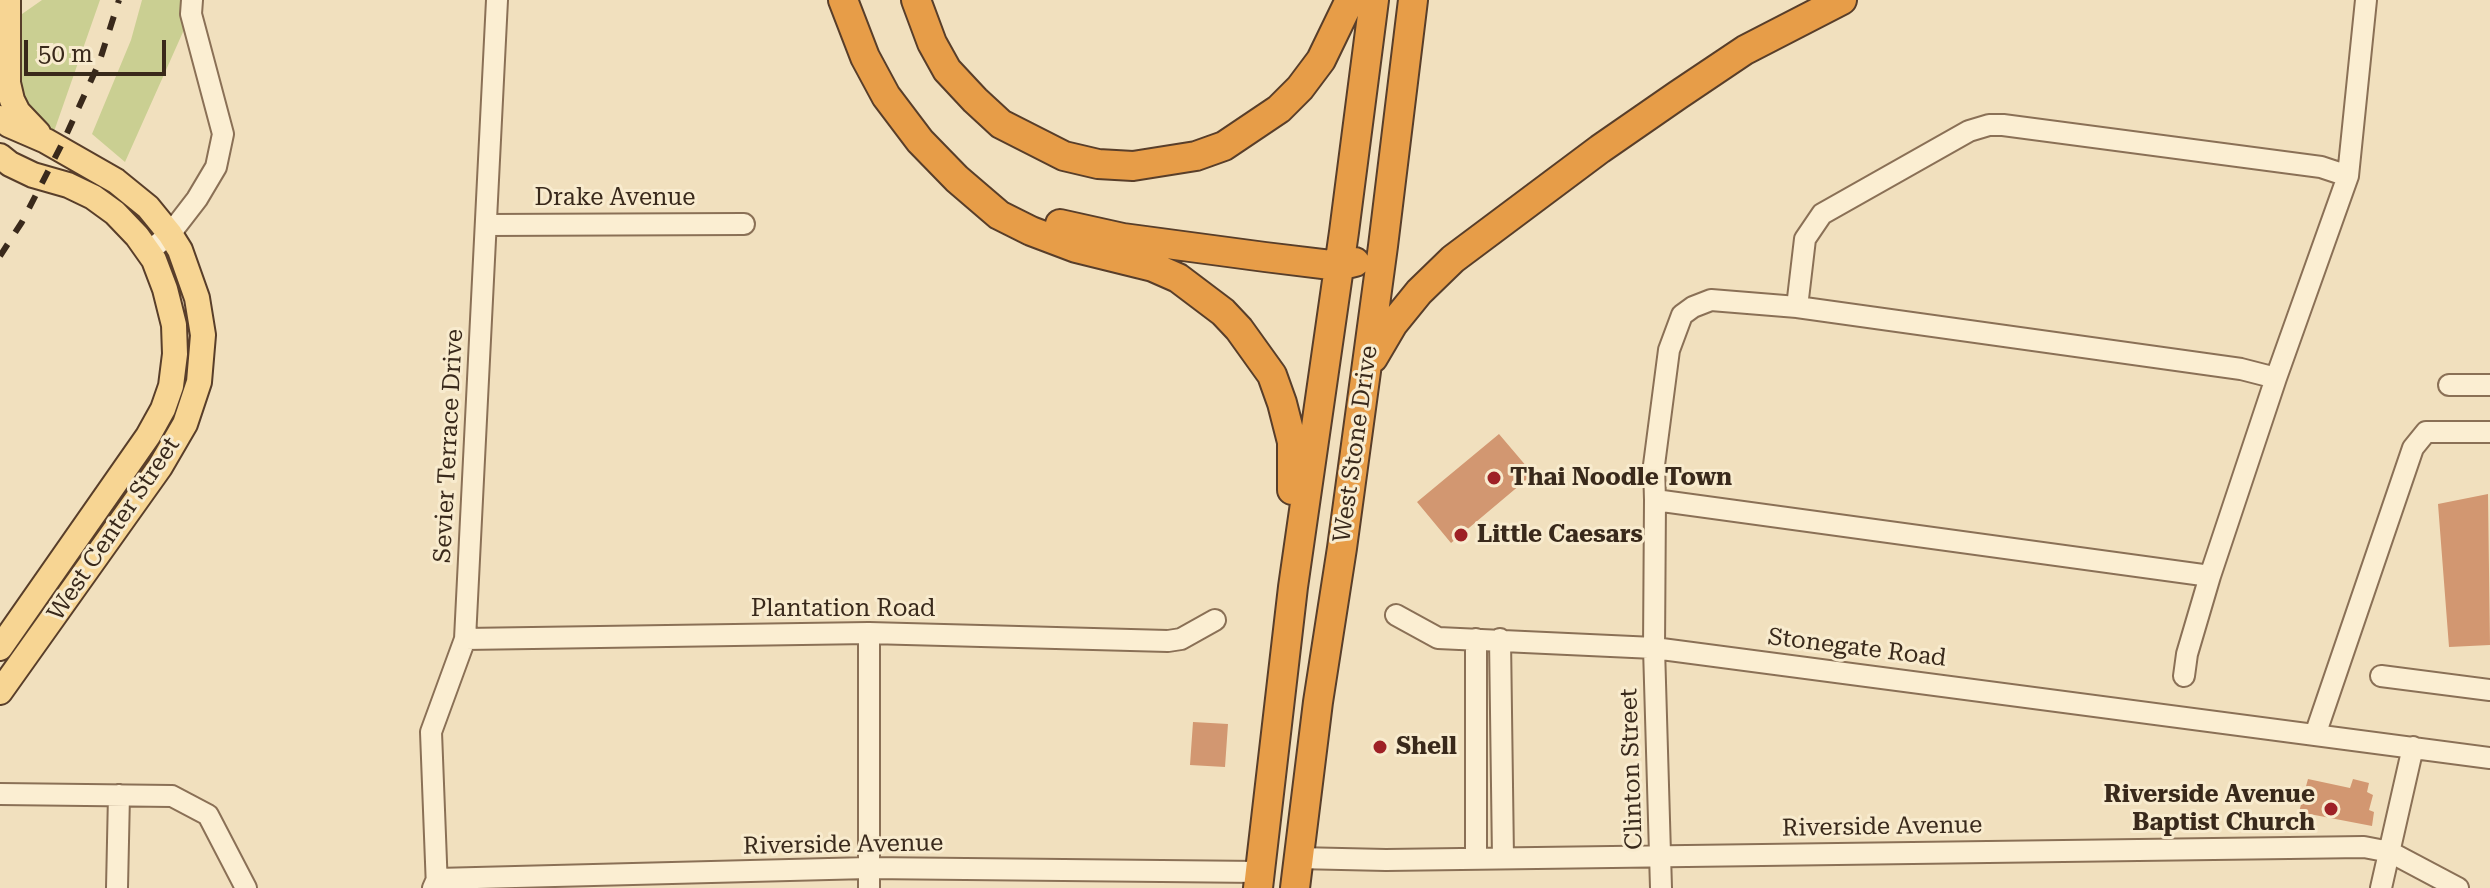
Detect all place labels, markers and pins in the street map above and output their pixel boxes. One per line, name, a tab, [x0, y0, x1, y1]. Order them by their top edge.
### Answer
place label: Thai Noodle Town	[1510, 464, 1732, 492]
marker: Thai Noodle Town	[1485, 469, 1503, 487]
place label: Little Caesars	[1477, 521, 1643, 549]
marker: Little Caesars	[1452, 526, 1470, 544]
place label: Shell	[1396, 733, 1457, 761]
marker: Shell	[1371, 738, 1389, 756]
place label: Riverside Avenue Baptist Church	[2104, 781, 2315, 837]
marker: Riverside Avenue Baptist Church	[2322, 800, 2340, 818]

